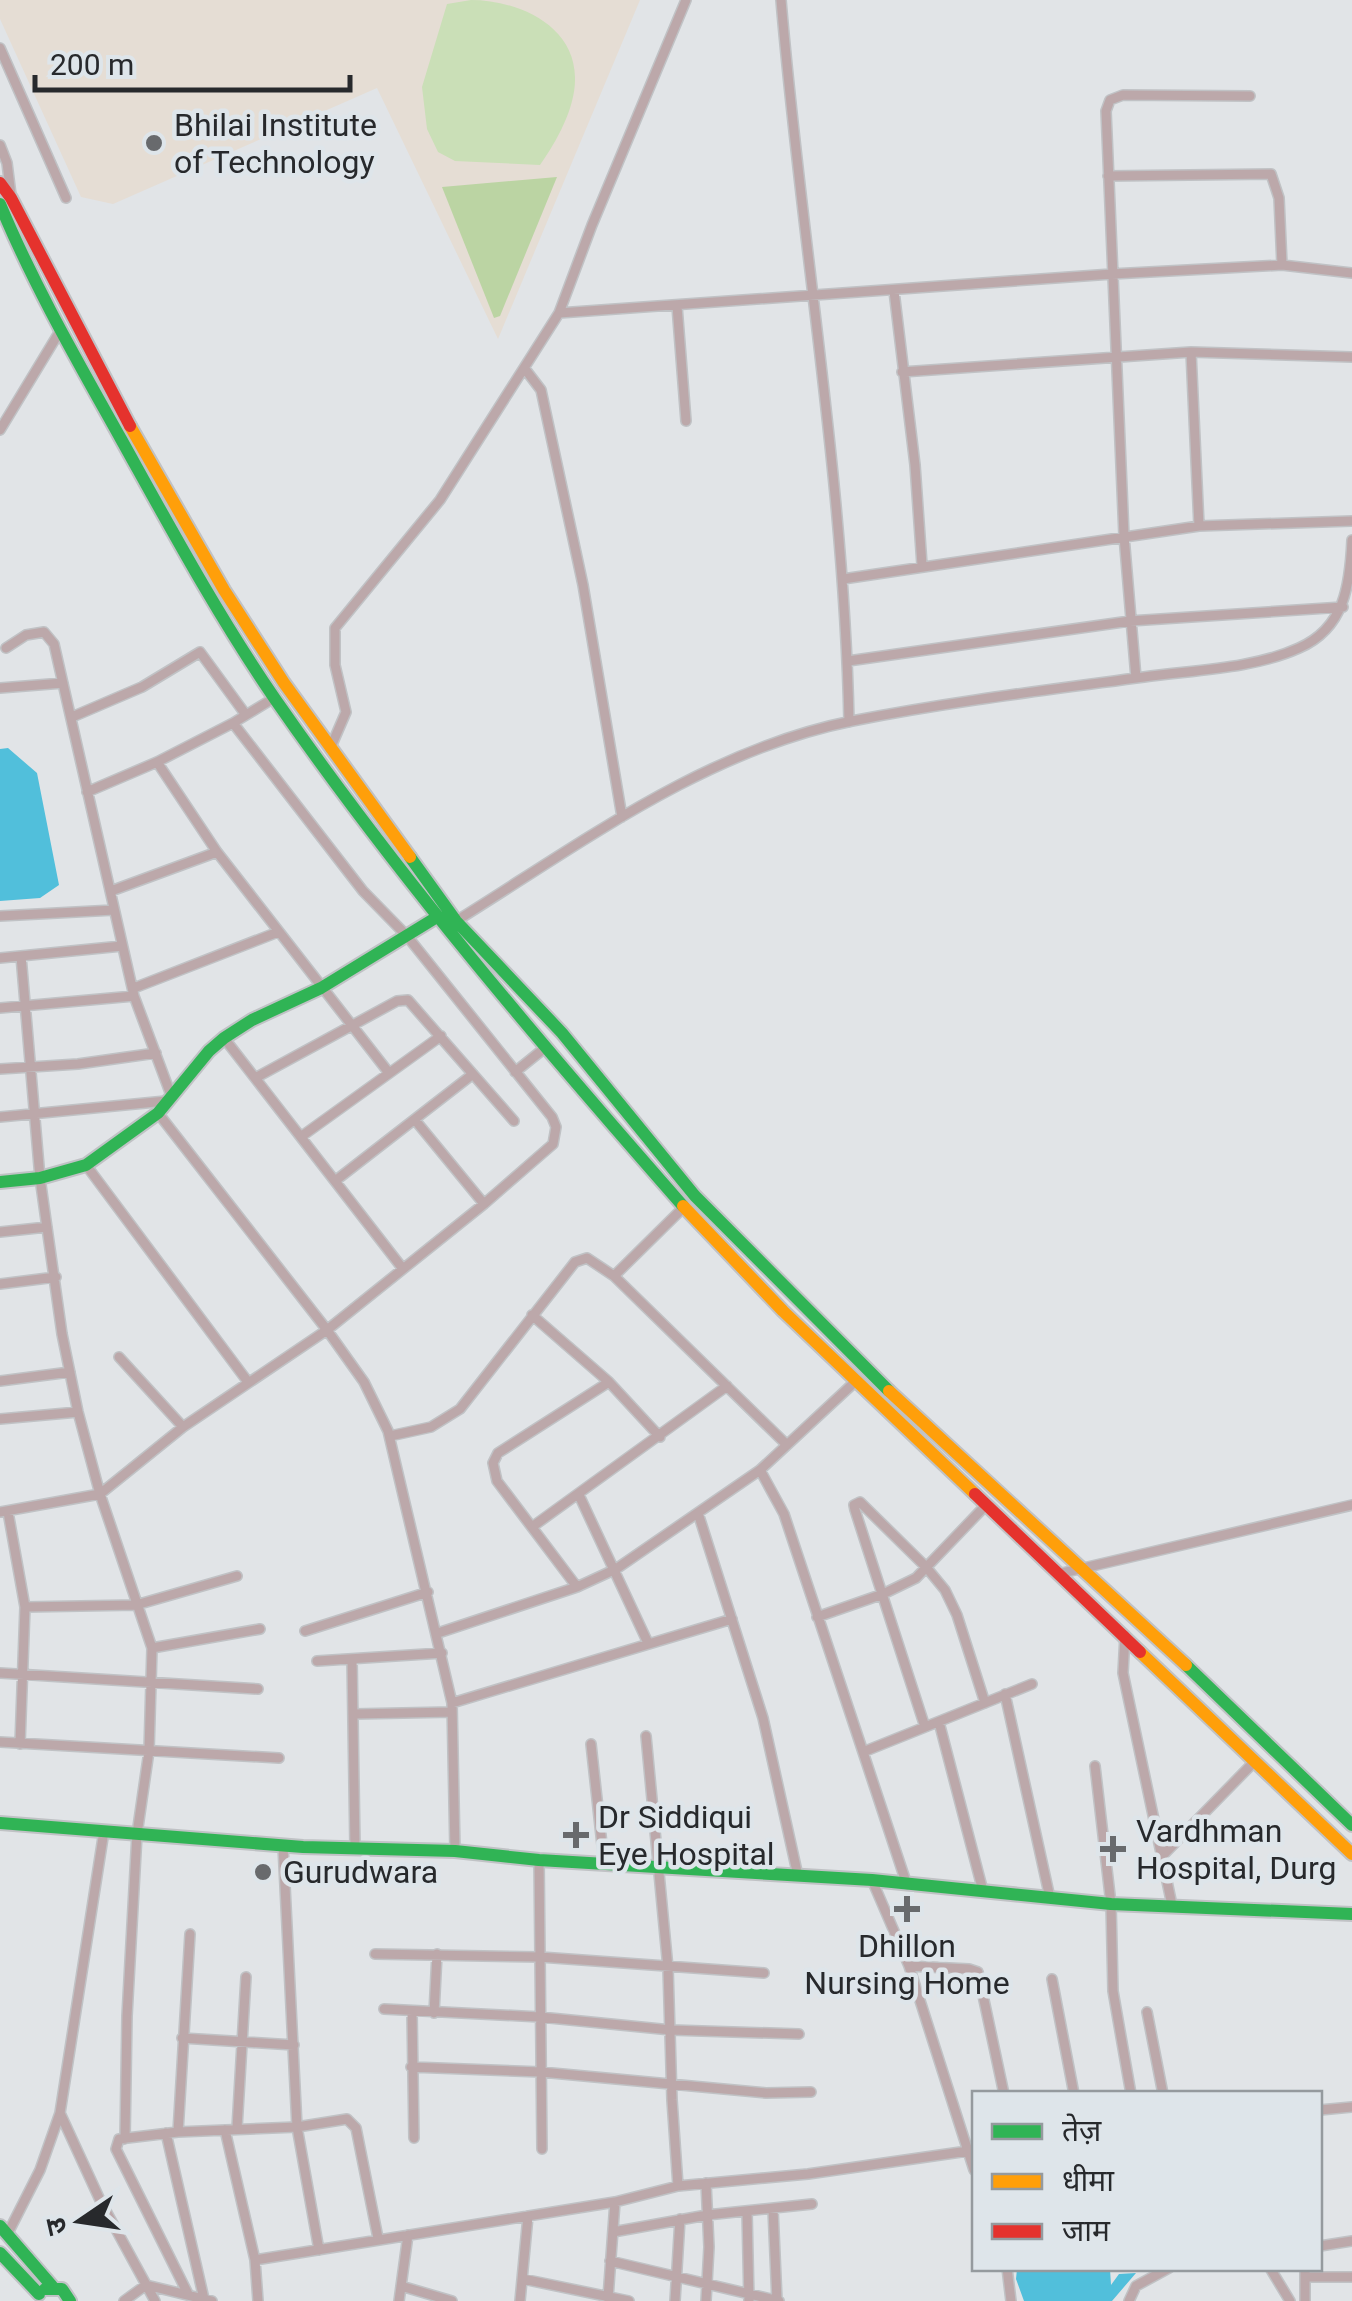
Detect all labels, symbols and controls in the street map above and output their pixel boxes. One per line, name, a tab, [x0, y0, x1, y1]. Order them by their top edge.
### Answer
scale bar	[35, 30, 350, 92]
text: 200 m	[50, 47, 134, 82]
place label: Bhilai Institute of Technology	[174, 106, 377, 181]
marker: Bhilai Institute of Technology	[143, 132, 165, 154]
place label: Dr Siddiqui Eye Hospital	[598, 1798, 775, 1873]
place label: Vardhman Hospital, Durg	[1136, 1812, 1336, 1887]
marker: Dr Siddiqui Eye Hospital	[563, 1822, 589, 1848]
marker: Vardhman Hospital, Durg	[1100, 1836, 1126, 1862]
place label: Gurudwara	[283, 1853, 438, 1891]
marker: Gurudwara	[252, 1861, 274, 1883]
marker: Dhillon Nursing Home	[894, 1896, 920, 1922]
place label: Dhillon Nursing Home	[804, 1927, 1010, 2002]
legend	[972, 2091, 1322, 2271]
text: तेज़	[1062, 2113, 1102, 2148]
text: धीमा	[1062, 2163, 1115, 2198]
north arrow	[30, 2171, 130, 2271]
text: जाम	[1062, 2213, 1111, 2248]
text: उ	[38, 2214, 74, 2238]

